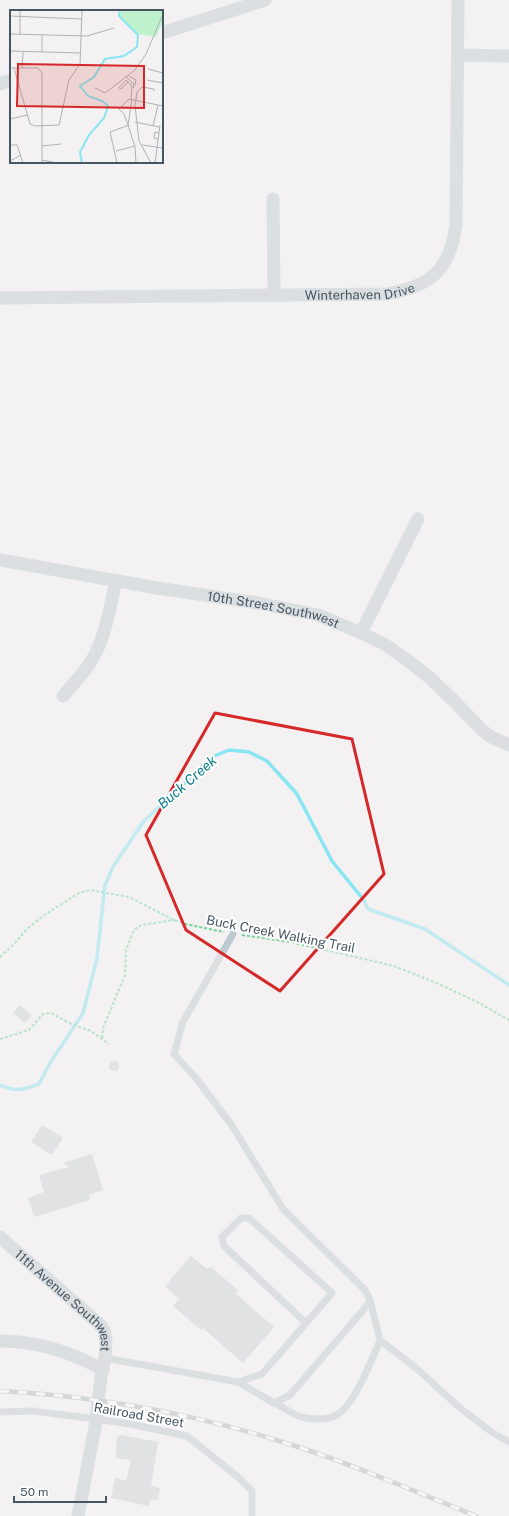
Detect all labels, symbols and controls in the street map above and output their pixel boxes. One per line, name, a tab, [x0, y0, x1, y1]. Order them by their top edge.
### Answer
inset map	[10, 10, 163, 163]
street label: Winterhaven Drive	[305, 280, 417, 302]
street label: 10th Street Southwest	[206, 588, 342, 631]
water label: Buck Creek	[154, 752, 220, 812]
street label: Buck Creek Walking Trail	[205, 912, 357, 956]
street label: 11th Avenue Southwest	[12, 1246, 114, 1352]
street label: Railroad Street	[93, 1400, 185, 1430]
scale bar	[14, 1478, 106, 1504]
text: 50 m	[20, 1485, 48, 1499]

